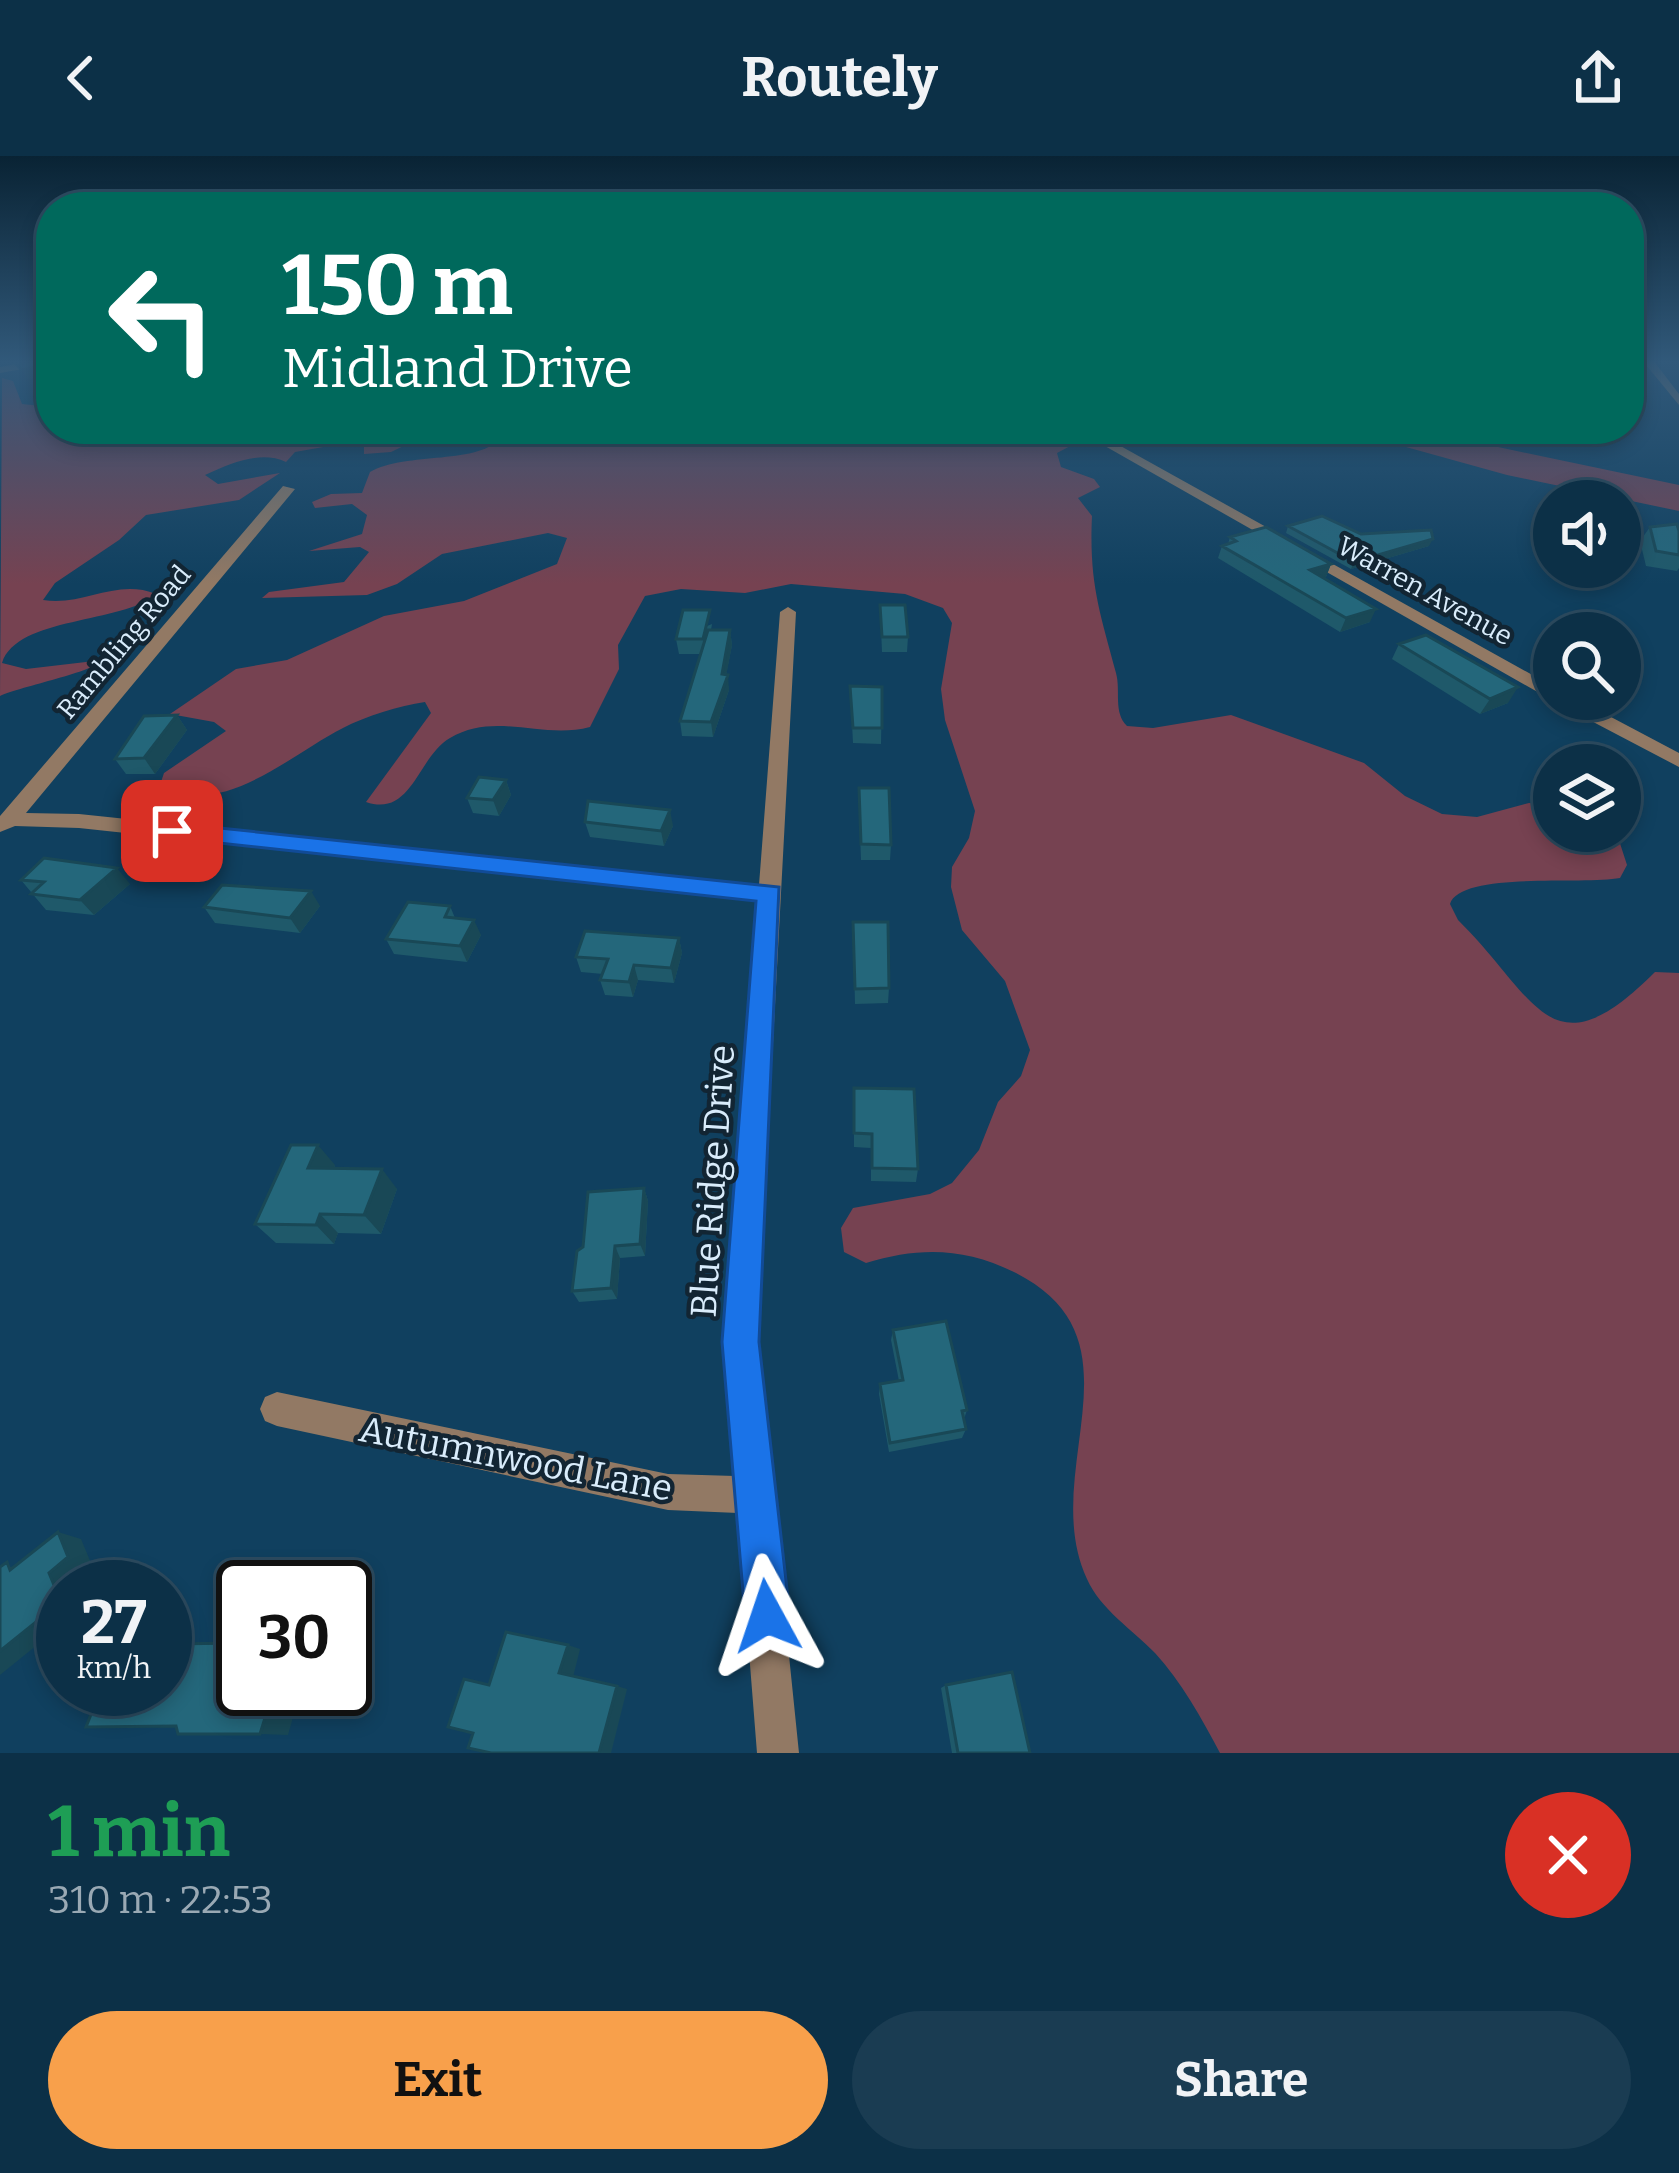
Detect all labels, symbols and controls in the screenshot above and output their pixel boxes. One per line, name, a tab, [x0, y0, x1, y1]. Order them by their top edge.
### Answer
icon: back	[48, 45, 114, 111]
icon: share	[1565, 45, 1631, 111]
text: Routely	[741, 46, 938, 110]
text: 150 m	[282, 235, 513, 336]
icon: left	[84, 240, 240, 396]
text: Midland Drive	[282, 337, 633, 401]
map controls	[1533, 480, 1641, 852]
button: sound	[1533, 480, 1641, 588]
street label: Warren Avenue	[1332, 530, 1518, 652]
street label: Rambling Road	[51, 559, 197, 725]
button: search	[1533, 612, 1641, 720]
button: layers	[1533, 744, 1641, 852]
pin	[121, 780, 223, 882]
icon: arrive	[139, 798, 205, 864]
street label: Blue Ridge Drive	[682, 1043, 744, 1319]
street label: Autumnwood Lane	[356, 1407, 676, 1511]
position arrow	[704, 1553, 830, 1679]
speed limit sign: 30	[216, 1560, 372, 1716]
text: 27	[81, 1587, 147, 1659]
text: km/h	[77, 1650, 151, 1686]
text: 1 min	[48, 1789, 230, 1875]
button: close	[1505, 1792, 1631, 1918]
text: 310 m · 22:53	[48, 1877, 273, 1923]
button: Exit	[48, 2011, 828, 2149]
button: Share	[852, 2011, 1631, 2149]

